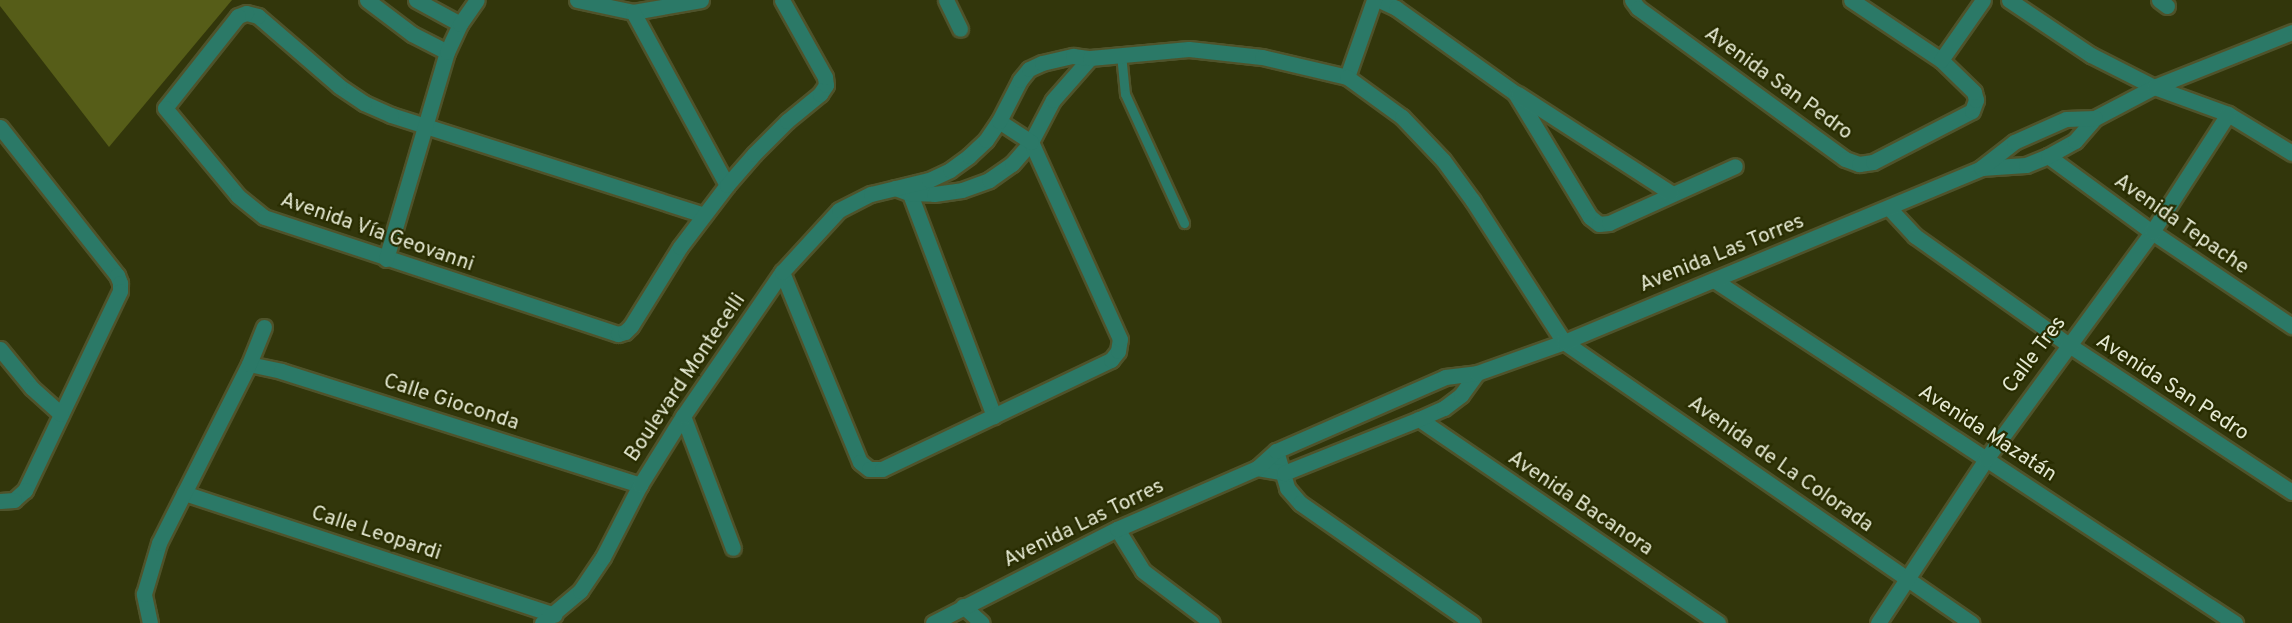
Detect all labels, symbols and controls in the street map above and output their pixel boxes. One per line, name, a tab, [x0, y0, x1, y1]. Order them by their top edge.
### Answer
street label: Avenida San Pedro	[1699, 22, 1857, 146]
street label: Avenida Tepache	[2108, 169, 2254, 281]
street label: Avenida Vía Geovanni	[276, 188, 478, 278]
street label: Avenida Las Torres	[1635, 209, 1809, 299]
street label: Boulevard Montecelli	[620, 289, 752, 467]
street label: Calle Tres	[1998, 311, 2072, 399]
street label: Avenida San Pedro	[2091, 329, 2253, 447]
street label: Calle Gioconda	[380, 369, 522, 437]
street label: Avenida Mazatán	[1913, 380, 2061, 488]
street label: Avenida de La Colorada	[1682, 391, 1878, 539]
street label: Avenida Bacanora	[1503, 446, 1657, 562]
street label: Avenida Las Torres	[999, 474, 1169, 574]
street label: Calle Leopardi	[308, 501, 444, 567]

